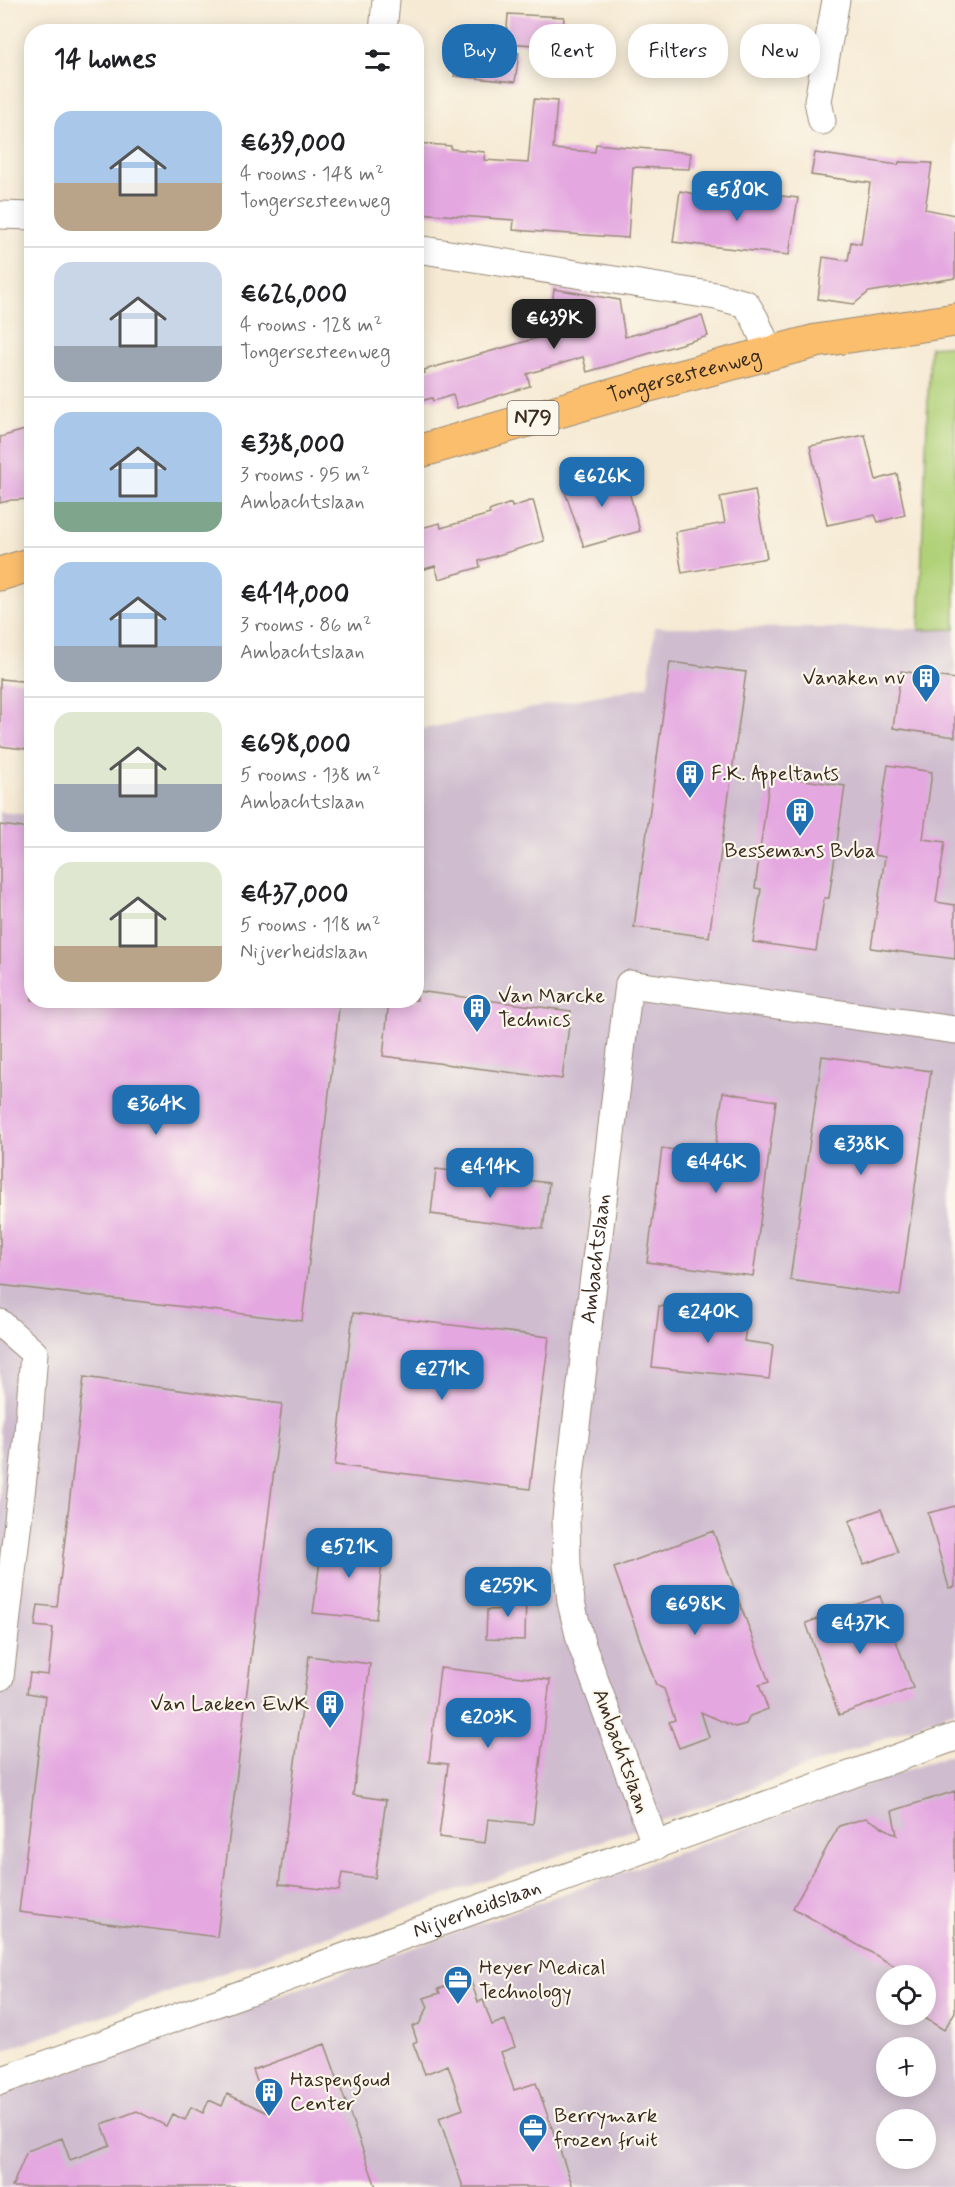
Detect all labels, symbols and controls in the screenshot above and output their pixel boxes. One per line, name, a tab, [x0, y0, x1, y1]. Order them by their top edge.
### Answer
chip: Buy	[442, 24, 517, 78]
chip: Rent	[529, 24, 616, 78]
chip: Filters	[628, 24, 728, 78]
chip: New	[740, 24, 820, 78]
text: 14 homes	[54, 43, 156, 77]
icon: filters	[361, 44, 394, 77]
text: €639,000	[240, 127, 346, 161]
icon: home	[102, 135, 174, 207]
text: 4 rooms · 148 m²	[240, 161, 384, 188]
pin: €580K	[695, 171, 779, 222]
text: €580K	[706, 177, 768, 204]
text: Tongersesteenweg	[240, 188, 390, 215]
text: €626,000	[240, 278, 347, 312]
icon: home	[102, 286, 174, 358]
pin: €639K	[512, 299, 596, 350]
text: €639K	[526, 305, 582, 332]
text: 4 rooms · 128 m²	[240, 312, 382, 339]
text: Tongersesteenweg	[240, 339, 390, 366]
street label: Tongersesteenweg	[604, 342, 765, 410]
road number: N79	[508, 401, 558, 435]
text: €338,000	[240, 428, 345, 462]
icon: home	[102, 436, 174, 508]
pin: €626K	[560, 457, 644, 508]
text: 3 rooms · 95 m²	[240, 462, 370, 489]
text: €626K	[573, 463, 631, 490]
text: Ambachtslaan	[240, 489, 364, 516]
text: €414,000	[240, 578, 349, 612]
icon: home	[102, 586, 174, 658]
text: 3 rooms · 86 m²	[240, 612, 372, 639]
text: Ambachtslaan	[240, 639, 364, 666]
building icon: Vanaken nv	[910, 662, 942, 704]
place label: Vanaken nv	[802, 664, 905, 692]
text: €698,000	[240, 728, 351, 762]
icon: home	[102, 736, 174, 808]
building icon: F.K. Appeltants	[674, 758, 706, 800]
place label: F.K. Appeltants	[711, 760, 839, 789]
text: 5 rooms · 138 m²	[240, 762, 381, 789]
text: Ambachtslaan	[240, 789, 364, 816]
building icon: Bessemans Bvba	[784, 796, 816, 838]
place label: Bessemans Bvba	[724, 837, 876, 865]
text: €437,000	[240, 878, 348, 912]
icon: home	[102, 886, 174, 958]
text: 5 rooms · 118 m²	[240, 912, 381, 939]
text: Nijverheidslaan	[240, 939, 368, 966]
place label: Van Marcke Technics	[498, 982, 605, 1034]
building icon: Van Marcke Technics	[461, 992, 493, 1034]
pin: €364K	[114, 1085, 198, 1136]
text: €364K	[126, 1091, 186, 1118]
pin: €338K	[819, 1125, 903, 1176]
text: €338K	[833, 1131, 889, 1158]
pin: €446K	[674, 1143, 758, 1194]
pin: €414K	[448, 1148, 532, 1199]
text: €446K	[686, 1149, 746, 1176]
text: €414K	[460, 1154, 520, 1181]
street label: Ambachtslaan	[574, 1192, 618, 1325]
pin: €240K	[666, 1293, 750, 1344]
text: €240K	[677, 1299, 739, 1326]
pin: €271K	[400, 1350, 484, 1401]
text: €271K	[415, 1356, 469, 1383]
pin: €521K	[307, 1528, 391, 1579]
text: €521K	[320, 1534, 378, 1561]
pin: €259K	[466, 1567, 550, 1618]
text: €259K	[479, 1573, 537, 1600]
pin: €698K	[653, 1585, 737, 1636]
text: €698K	[665, 1591, 725, 1618]
pin: €437K	[818, 1604, 902, 1655]
text: €437K	[831, 1610, 889, 1637]
street label: Ambachtslaan	[585, 1685, 657, 1817]
building icon: Van Laeken EWK	[314, 1688, 346, 1730]
place label: Van Laeken EWK	[150, 1690, 309, 1718]
pin: €203K	[446, 1698, 530, 1749]
text: €203K	[460, 1704, 516, 1731]
street label: Nijverheidslaan	[409, 1873, 545, 1945]
place label: Heyer Medical Technology	[479, 1954, 606, 2007]
office icon: Heyer Medical Technology	[442, 1964, 474, 2006]
map controls	[876, 1965, 936, 2169]
button: locate	[876, 1965, 936, 2025]
button: +	[876, 2037, 936, 2097]
place label: Haspengoud Center	[290, 2066, 390, 2118]
building icon: Haspengoud Center	[253, 2076, 285, 2118]
place label: Berrymark frozen fruit	[554, 2102, 658, 2154]
button: −	[876, 2109, 936, 2169]
office icon: Berrymark frozen fruit	[517, 2112, 549, 2154]

